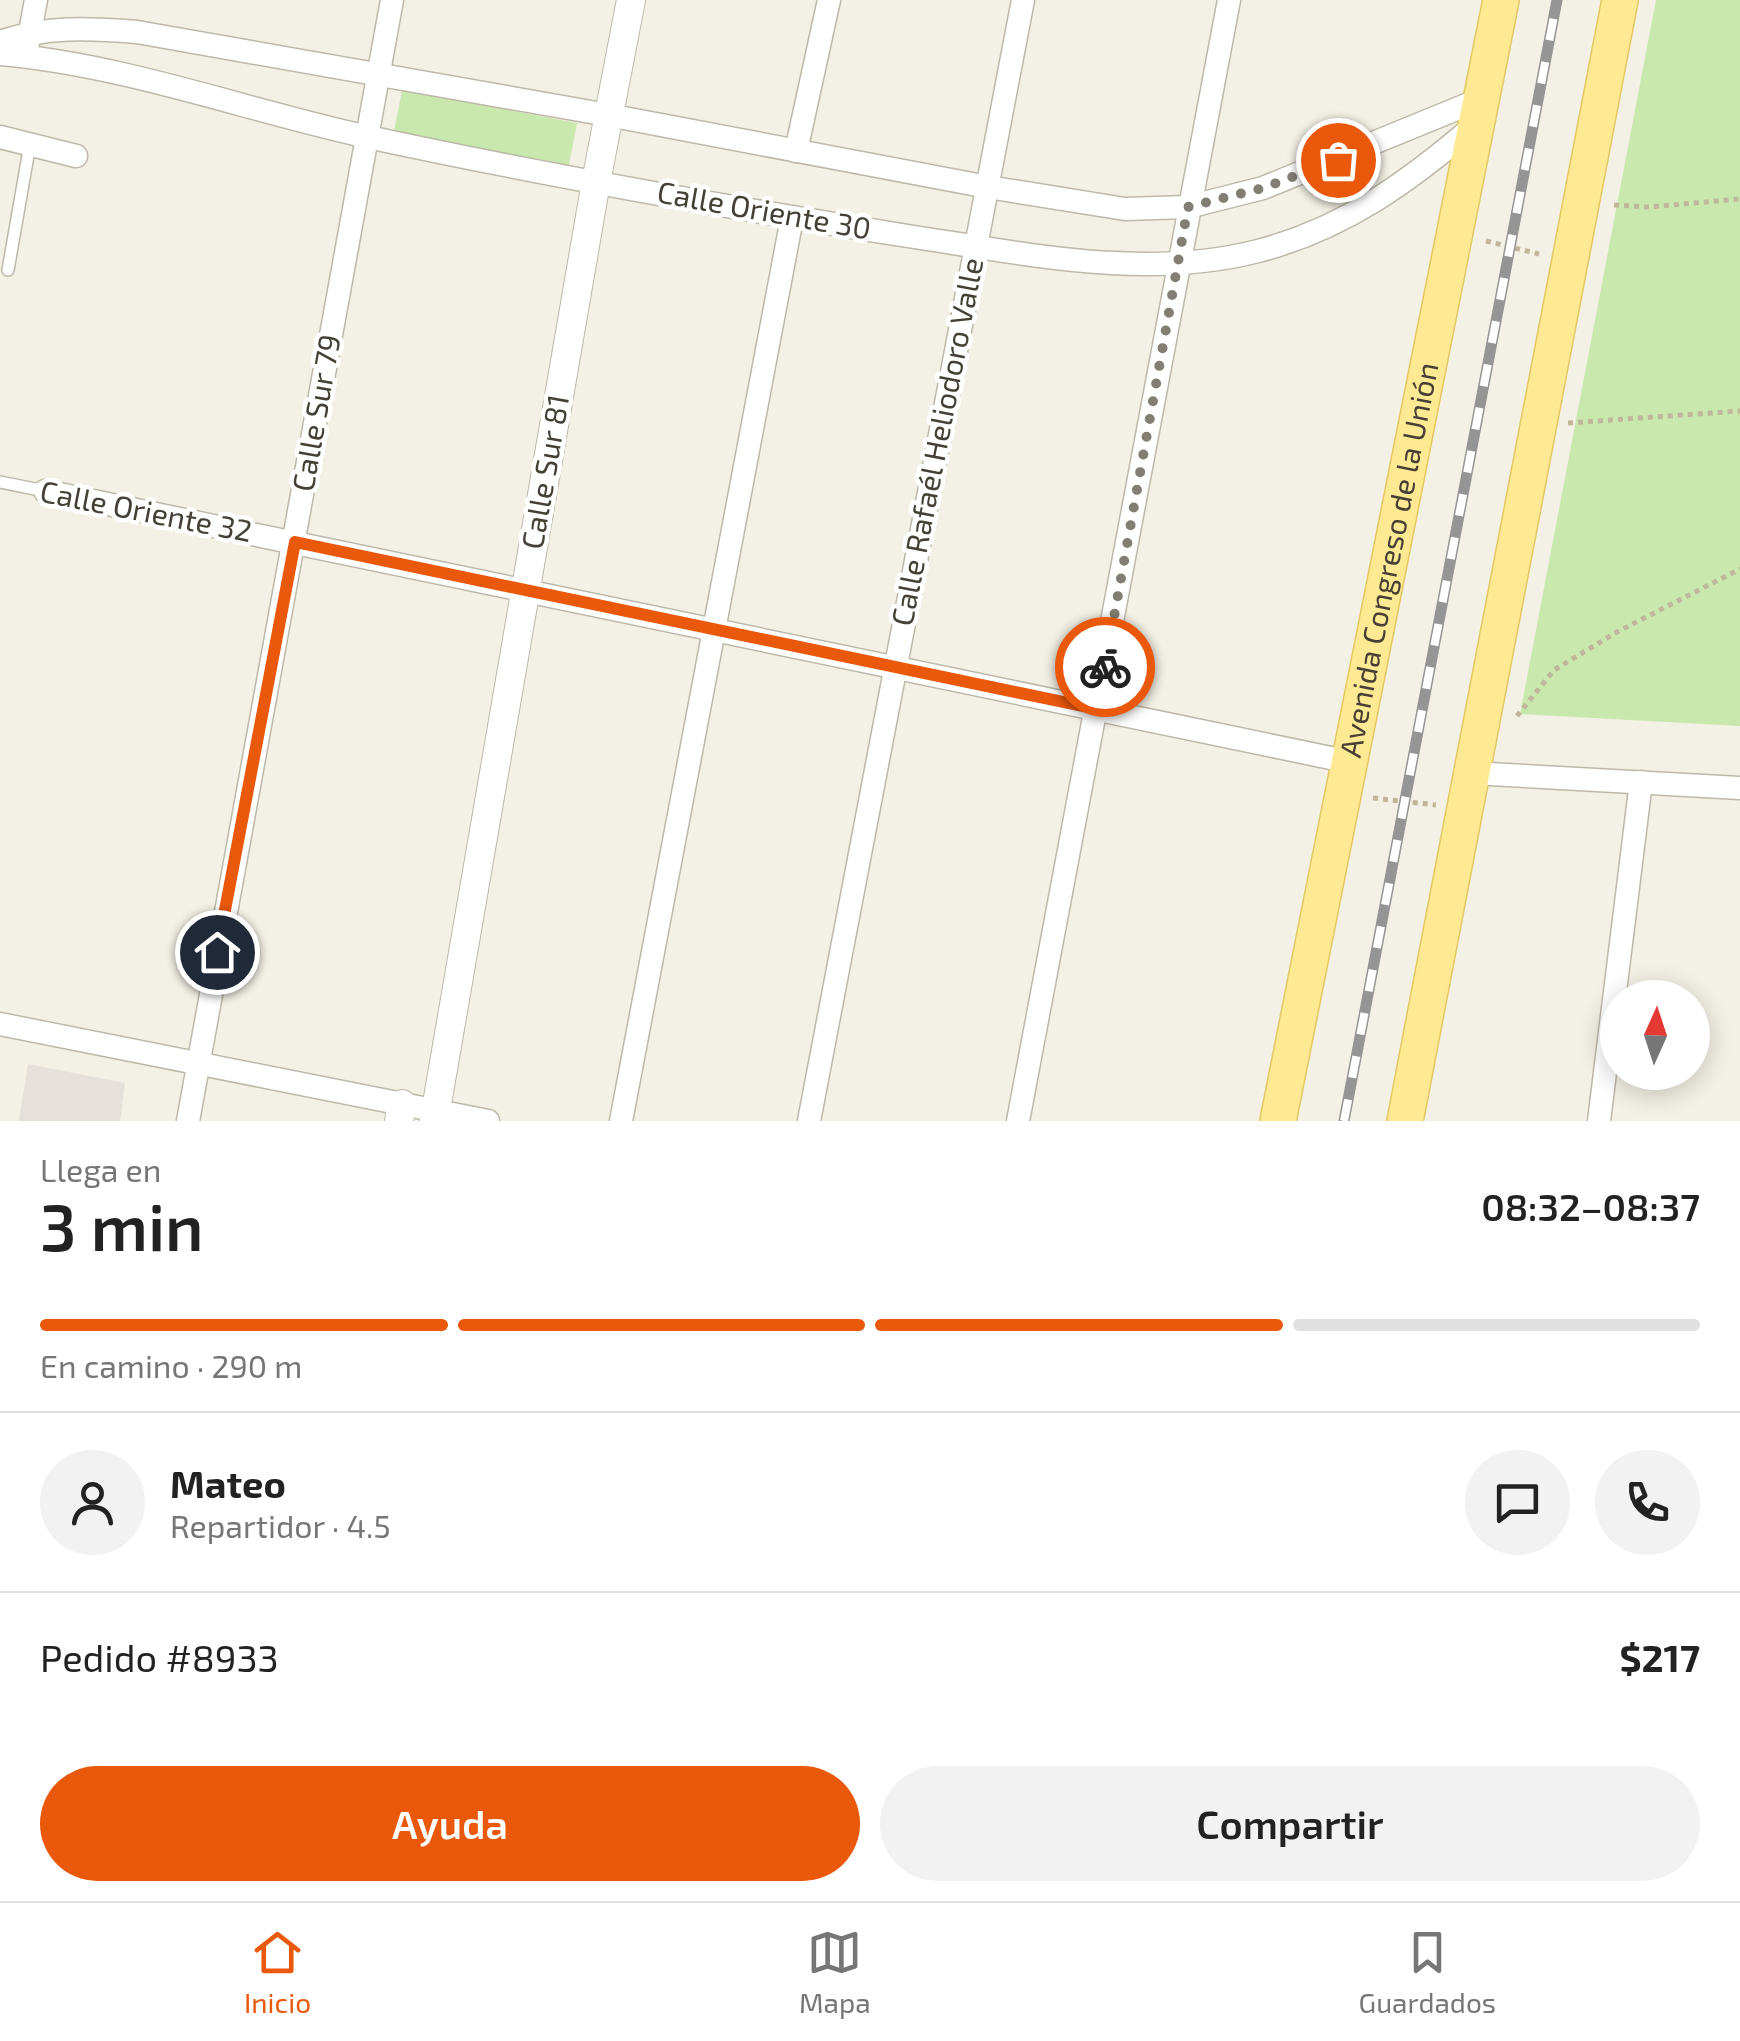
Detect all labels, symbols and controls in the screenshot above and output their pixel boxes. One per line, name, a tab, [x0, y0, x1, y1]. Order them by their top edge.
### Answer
pin	[1296, 118, 1381, 203]
icon: bag	[1311, 133, 1366, 188]
street label: Calle Oriente 30	[655, 173, 874, 246]
street label: Calle Rafaél Heliodoro Valle	[883, 254, 989, 629]
street label: Calle Sur 79	[284, 331, 347, 494]
street label: Avenida Congreso de la Unión	[1331, 359, 1444, 760]
street label: Calle Sur 81	[513, 392, 575, 552]
street label: Calle Oriente 32	[37, 472, 255, 548]
courier	[1055, 617, 1155, 717]
icon: bike	[1078, 640, 1133, 695]
pin	[175, 910, 260, 995]
icon: home	[190, 925, 245, 980]
north arrow	[1600, 980, 1710, 1090]
map controls	[1600, 980, 1710, 1090]
text: Llega en	[40, 1150, 161, 1188]
text: 08:32–08:37	[1481, 1183, 1700, 1229]
text: 3 min	[40, 1186, 204, 1264]
text: En camino · 290 m	[40, 1346, 302, 1384]
button: person	[40, 1450, 145, 1555]
button: chat	[1465, 1450, 1570, 1555]
button: phone	[1595, 1450, 1700, 1555]
text: Mateo	[170, 1460, 286, 1506]
text: Repartidor · 4.5	[170, 1506, 391, 1544]
text: Pedido #8933	[40, 1634, 279, 1680]
text: $217	[1619, 1634, 1700, 1680]
button: Ayuda	[40, 1766, 860, 1881]
button: Compartir	[880, 1766, 1700, 1881]
tab: Inicio	[244, 1925, 311, 2019]
tab: Mapa	[799, 1925, 871, 2019]
tab: Guardados	[1359, 1925, 1496, 2019]

